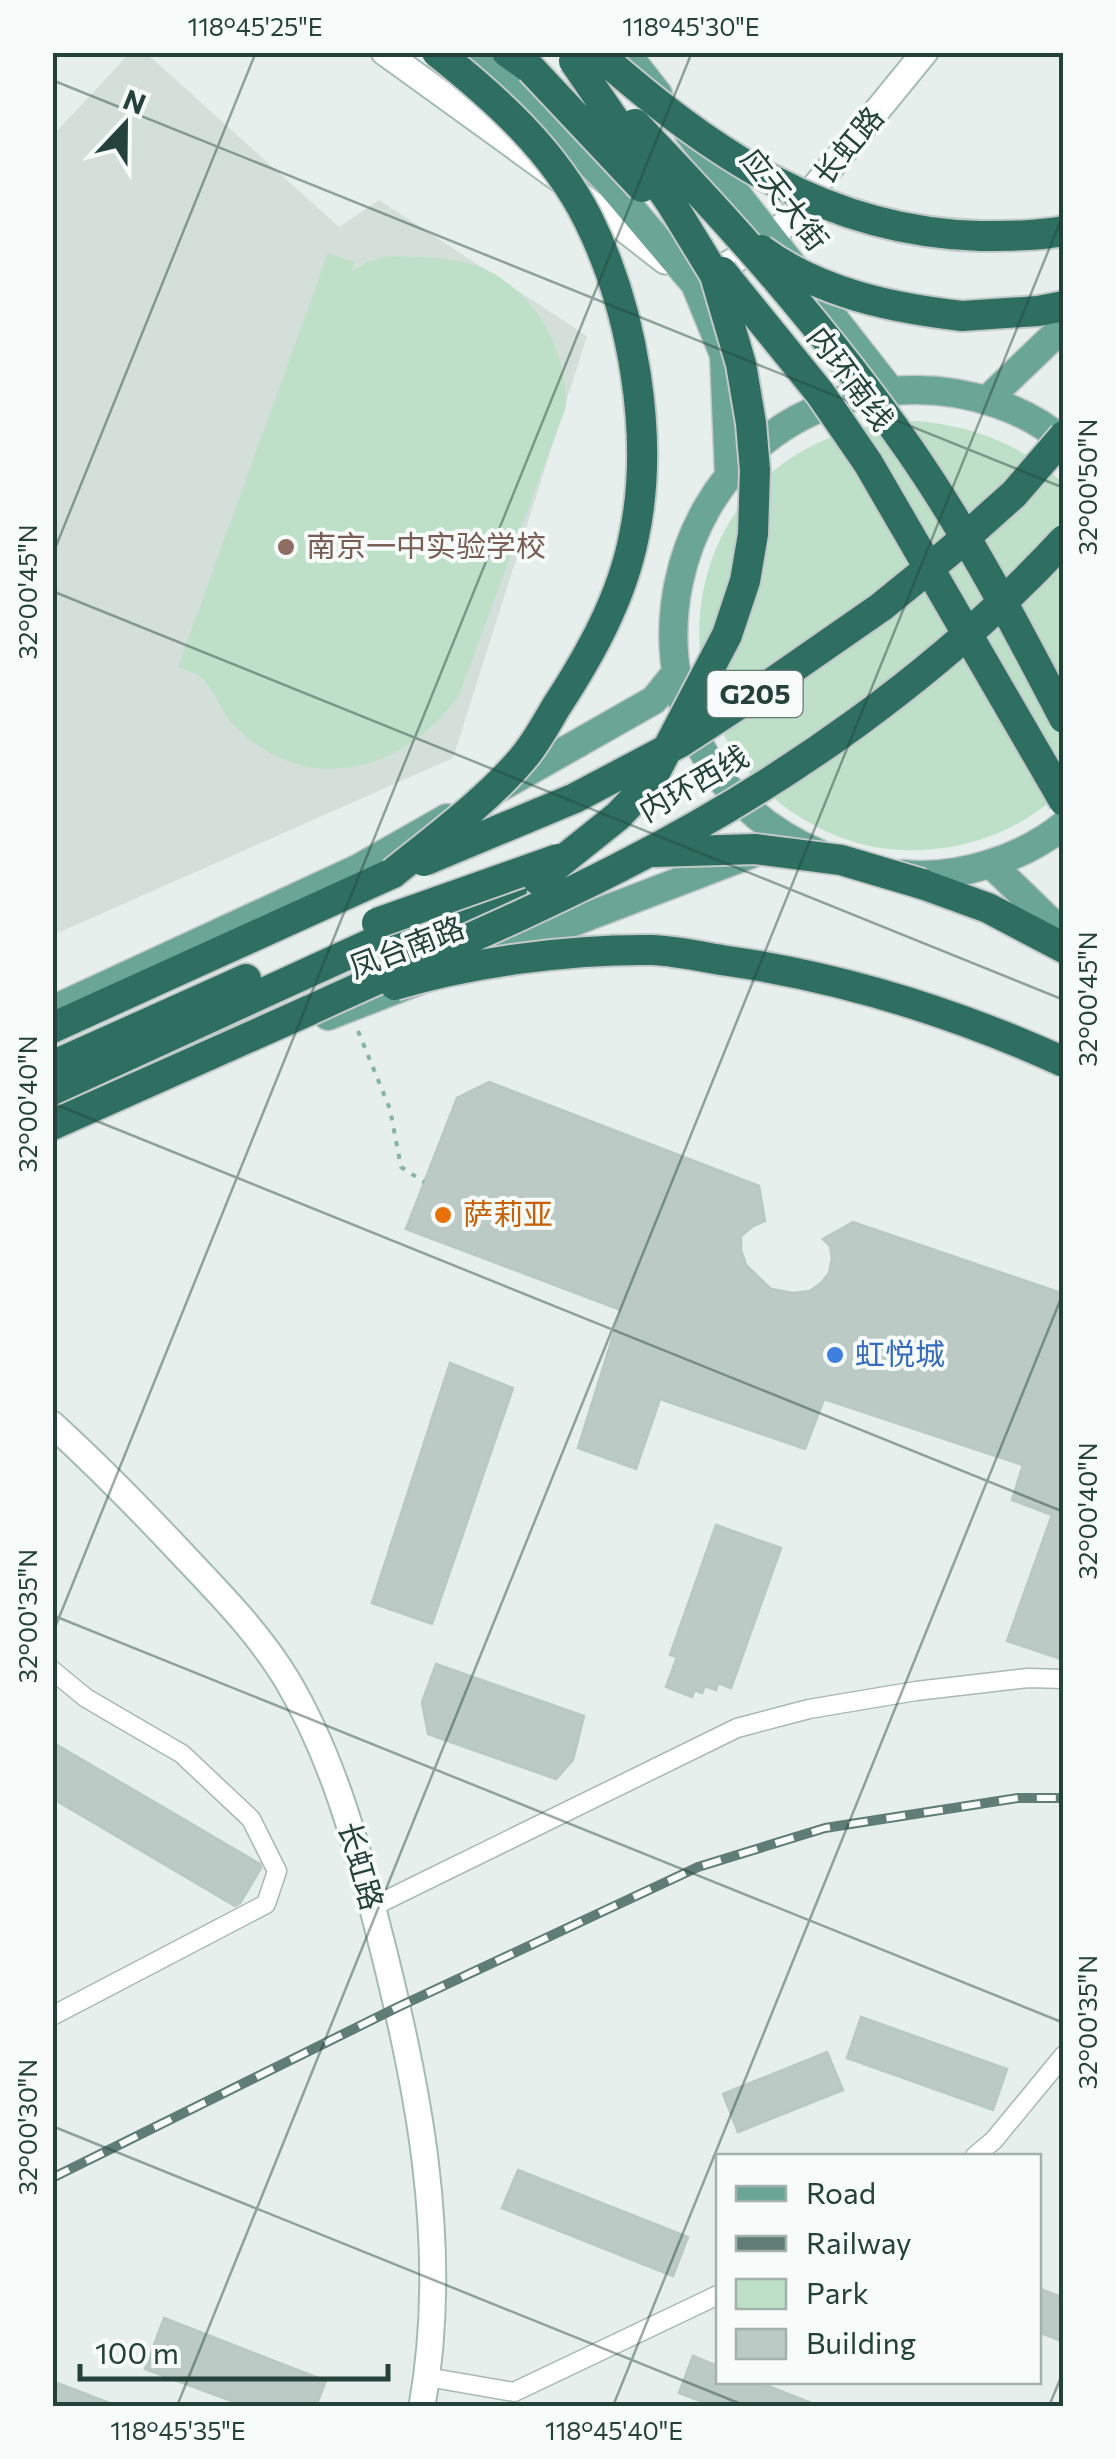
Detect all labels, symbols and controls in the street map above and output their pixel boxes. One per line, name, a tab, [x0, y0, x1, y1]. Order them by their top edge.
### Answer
text: 118°45'25"E	[187, 11, 323, 41]
text: 118°45'30"E	[622, 11, 760, 41]
north arrow	[75, 75, 175, 175]
text: N	[119, 81, 151, 121]
street label: 长虹路	[804, 98, 890, 191]
street label: 应天大街	[734, 140, 837, 257]
street label: 内环南线	[801, 318, 903, 437]
text: 32°00'50"N	[1072, 419, 1102, 555]
text: 32°00'45"N	[12, 524, 42, 660]
place label: 南京一中实验学校	[306, 526, 546, 563]
marker: 南京一中实验学校	[275, 536, 297, 558]
road number: G205	[708, 671, 802, 717]
street label: 内环西线	[632, 736, 754, 828]
street label: 凤台南路	[343, 907, 469, 984]
text: 32°00'45"N	[1072, 931, 1102, 1067]
text: 32°00'40"N	[12, 1035, 42, 1173]
place label: 萨莉亚	[463, 1194, 553, 1231]
marker: 萨莉亚	[432, 1204, 454, 1226]
place label: 虹悦城	[855, 1334, 945, 1371]
marker: 虹悦城	[824, 1344, 846, 1366]
text: 32°00'40"N	[1072, 1442, 1102, 1580]
text: 32°00'35"N	[12, 1549, 42, 1683]
street label: 长虹路	[332, 1817, 393, 1914]
text: 32°00'35"N	[1072, 1955, 1102, 2089]
text: 32°00'30"N	[12, 2059, 42, 2195]
legend	[716, 2154, 1041, 2384]
text: Road	[806, 2173, 876, 2210]
text: Railway	[806, 2223, 912, 2260]
text: Park	[806, 2273, 869, 2310]
scale bar	[80, 2319, 388, 2381]
text: Building	[806, 2323, 916, 2360]
text: 100 m	[95, 2333, 179, 2370]
text: 118°45'35"E	[110, 2415, 246, 2445]
text: 118°45'40"E	[545, 2415, 683, 2445]

